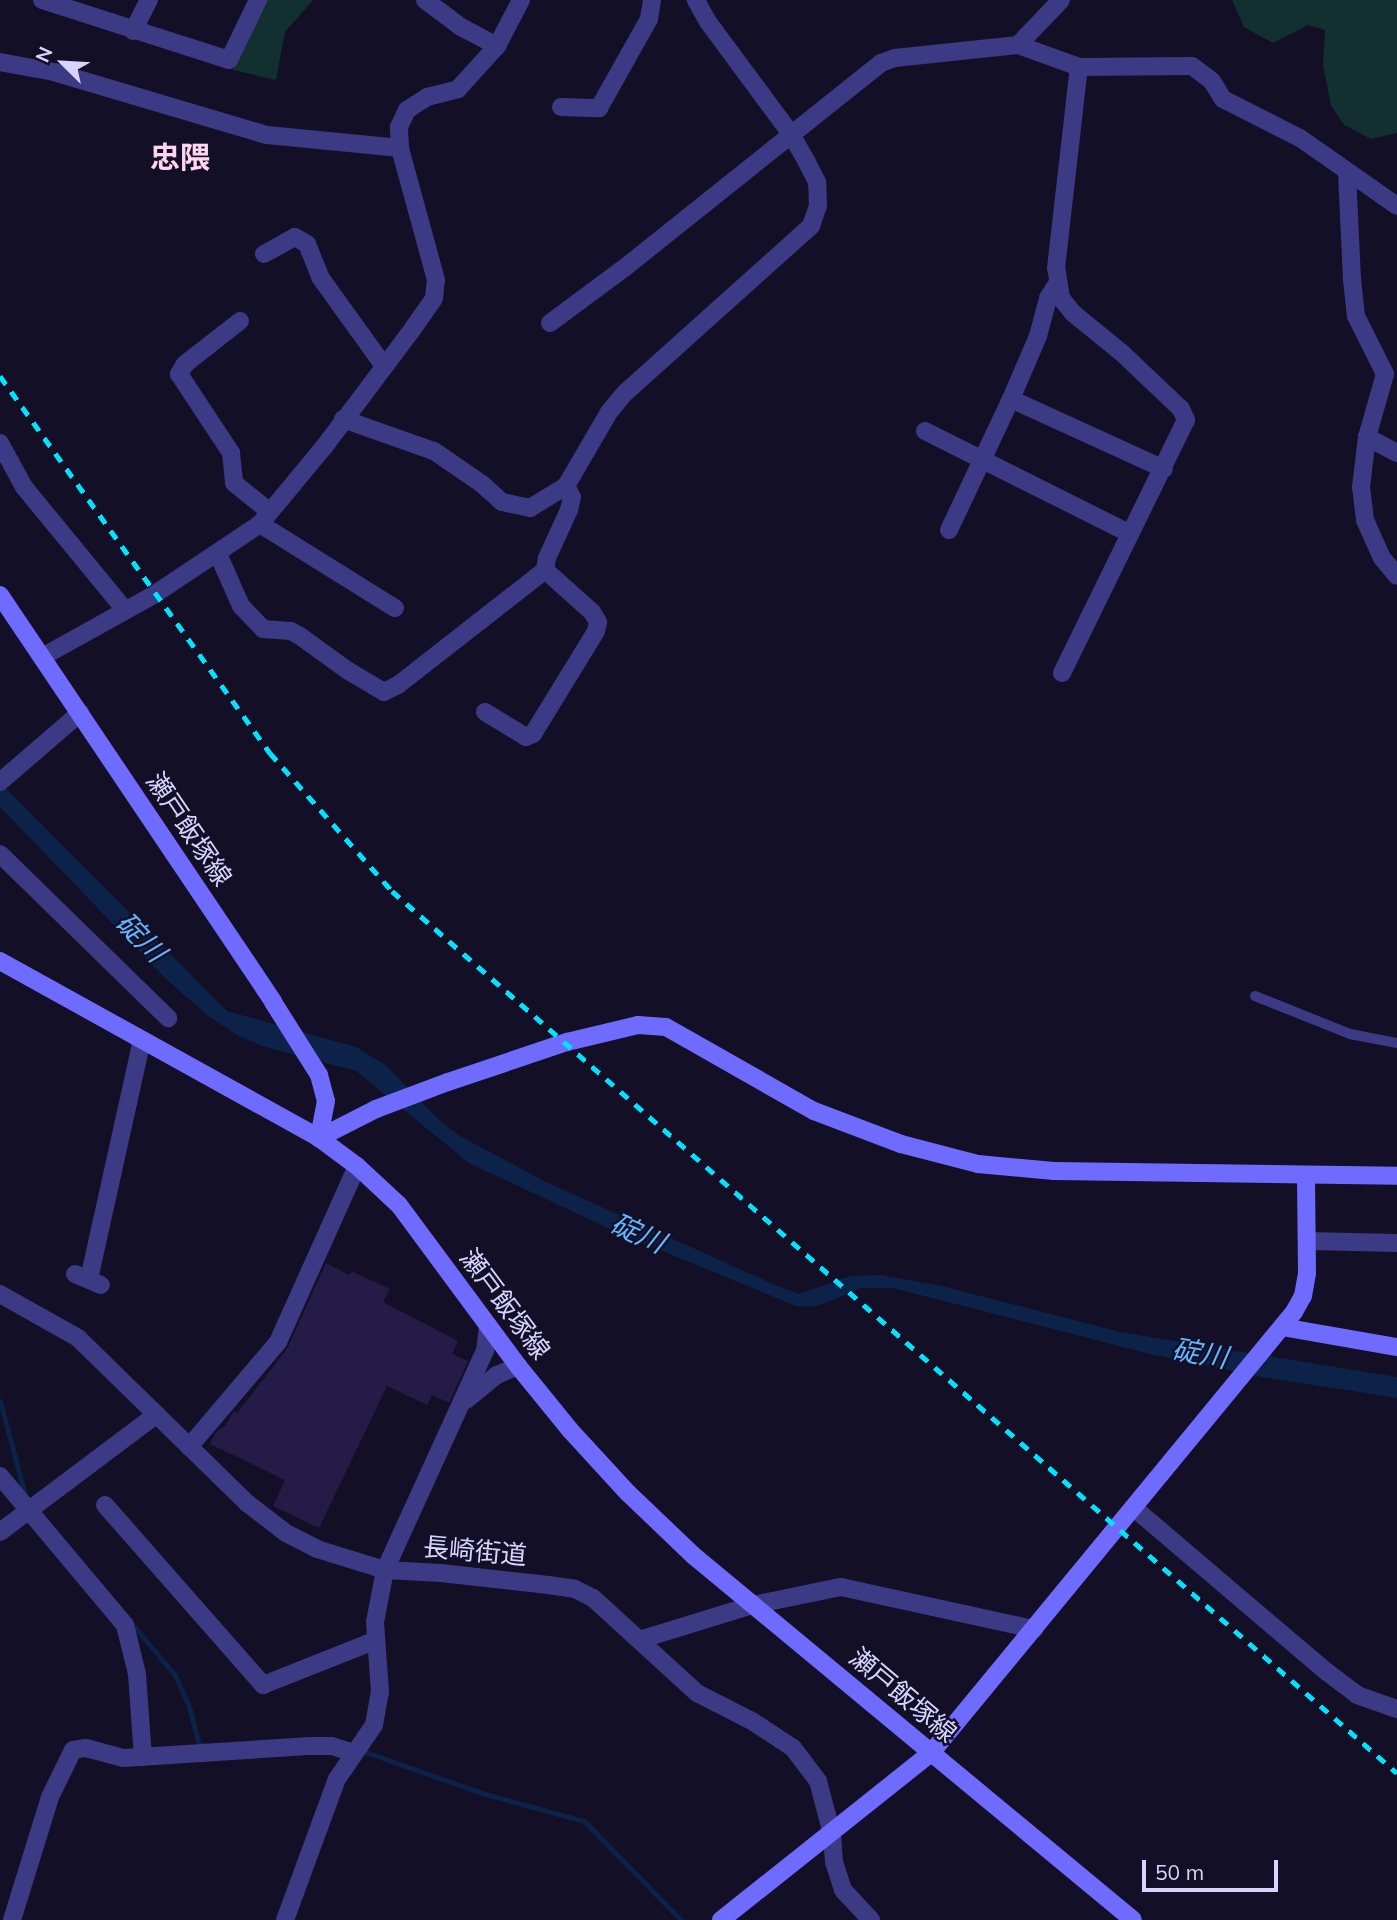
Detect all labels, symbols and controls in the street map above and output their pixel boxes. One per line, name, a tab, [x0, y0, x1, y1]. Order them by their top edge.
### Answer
north arrow	[28, 28, 98, 98]
text: N	[30, 43, 58, 66]
district label: 忠隈	[150, 139, 210, 175]
street label: 瀬戸飯塚線	[140, 766, 238, 892]
water label: 碇川	[109, 905, 173, 969]
water label: 碇川	[606, 1206, 670, 1260]
street label: 瀬戸飯塚線	[453, 1243, 557, 1365]
water label: 碇川	[1170, 1332, 1230, 1374]
street label: 長崎街道	[422, 1531, 528, 1571]
street label: 瀬戸飯塚線	[843, 1641, 963, 1749]
scale bar	[1145, 1846, 1282, 1890]
text: 50 m	[1155, 1859, 1204, 1885]

